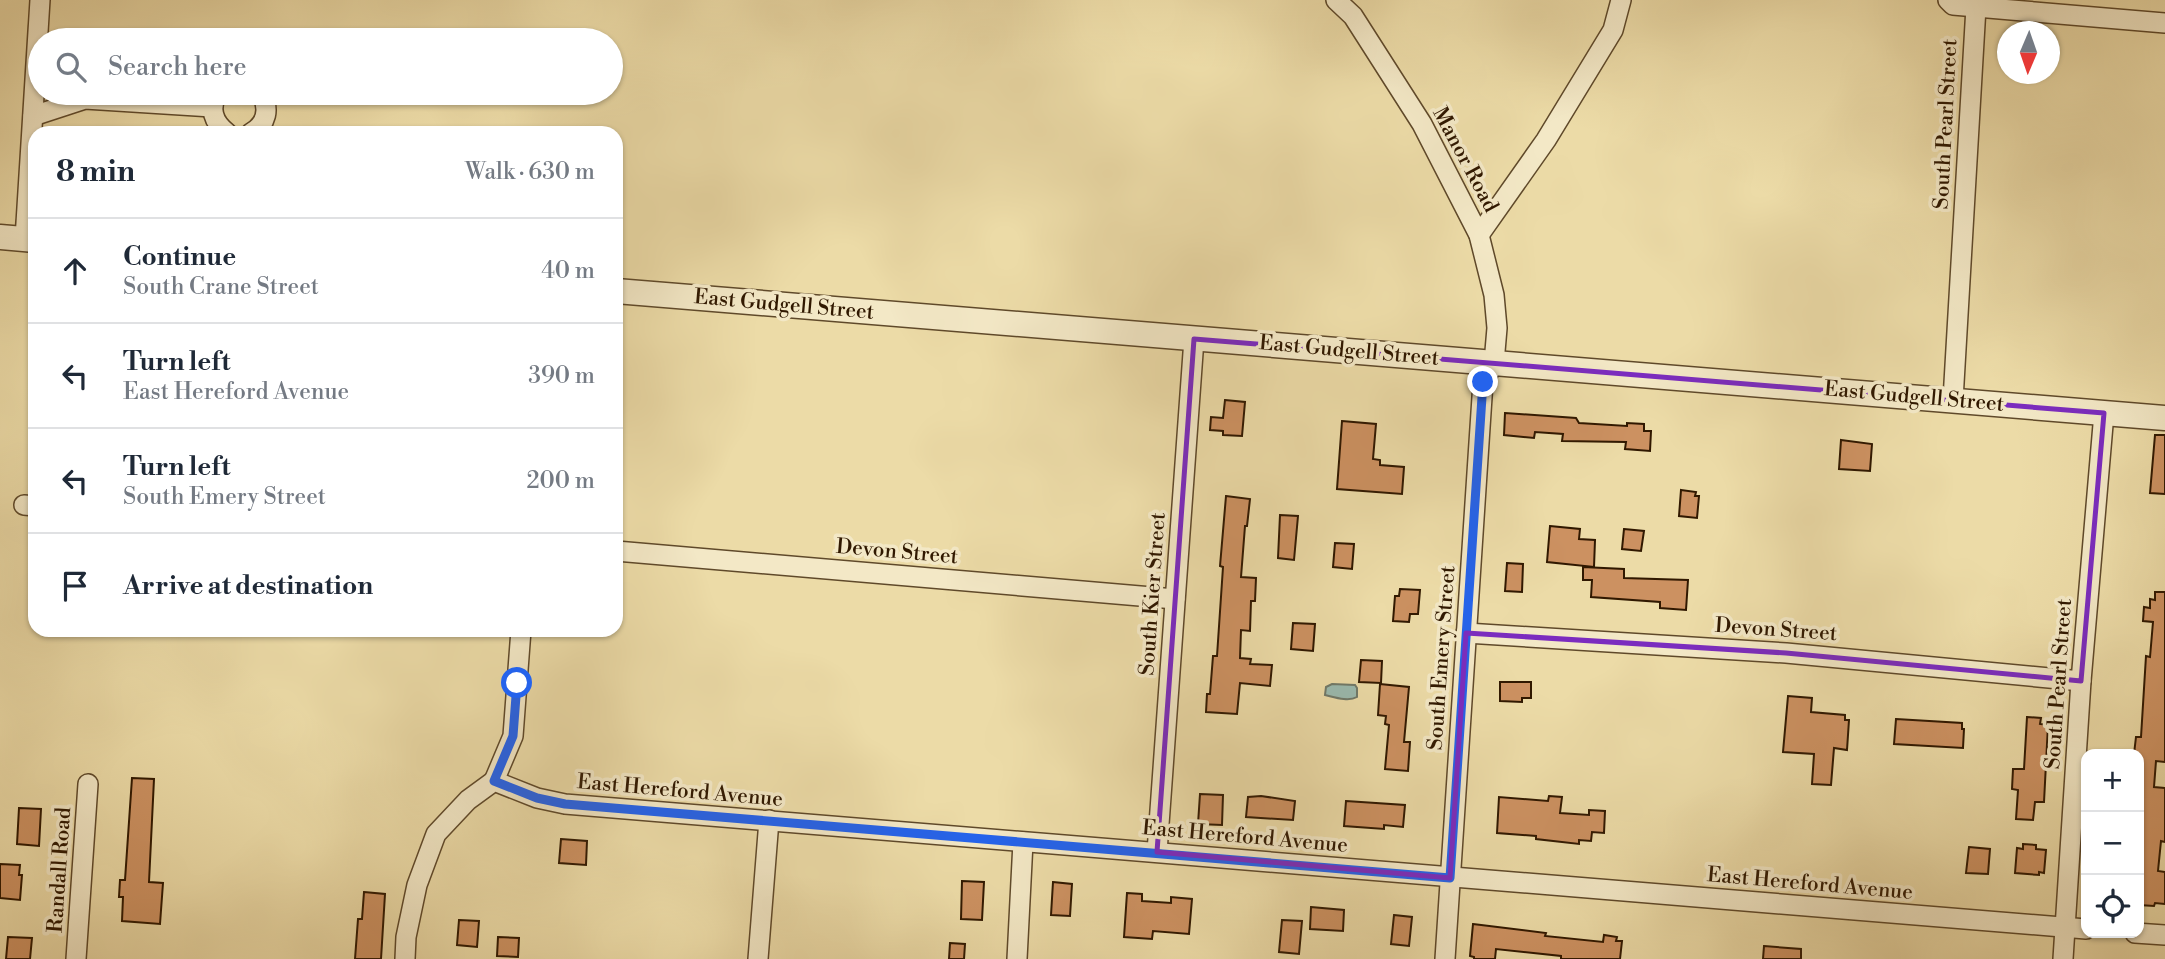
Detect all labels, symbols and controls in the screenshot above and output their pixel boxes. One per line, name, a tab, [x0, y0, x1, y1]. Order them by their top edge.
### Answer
north arrow	[1997, 21, 2060, 84]
search box	[28, 28, 623, 105]
street label: South Pearl Street	[1929, 37, 1963, 210]
icon: search	[52, 48, 90, 86]
text: Search here	[108, 51, 247, 83]
street label: Manor Road	[1426, 103, 1504, 217]
text: 8 min	[56, 153, 135, 191]
text: Walk · 630 m	[465, 158, 595, 186]
text: Continue	[123, 241, 236, 273]
icon: ahead	[56, 252, 94, 290]
text: 40 m	[541, 257, 595, 285]
text: South Crane Street	[123, 273, 319, 301]
street label: East Gudgell Street	[693, 284, 876, 326]
street label: East Gudgell Street	[1258, 330, 1441, 372]
text: Turn left	[123, 346, 231, 378]
icon: left	[56, 357, 94, 395]
text: 390 m	[528, 362, 595, 390]
route end	[1467, 366, 1498, 397]
street label: East Gudgell Street	[1823, 376, 2006, 418]
text: East Hereford Avenue	[123, 378, 349, 406]
text: Turn left	[123, 451, 231, 483]
icon: left	[56, 462, 94, 500]
text: 200 m	[527, 467, 595, 495]
text: South Emery Street	[123, 483, 326, 511]
street label: South Kier Street	[1134, 511, 1172, 677]
street label: Devon Street	[835, 534, 960, 570]
street label: South Emery Street	[1423, 564, 1461, 751]
icon: arrive	[56, 567, 94, 605]
text: Arrive at destination	[123, 570, 373, 602]
street label: South Pearl Street	[2040, 597, 2078, 770]
street label: Devon Street	[1714, 613, 1839, 647]
route start	[501, 667, 532, 698]
map controls	[2081, 749, 2144, 938]
button: +	[2081, 749, 2144, 812]
street label: East Hereford Avenue	[576, 769, 784, 813]
street label: Randall Road	[43, 806, 77, 934]
button: −	[2081, 812, 2144, 875]
street label: East Hereford Avenue	[1141, 815, 1349, 859]
street label: East Hereford Avenue	[1706, 862, 1914, 906]
button: locate	[2081, 875, 2144, 938]

